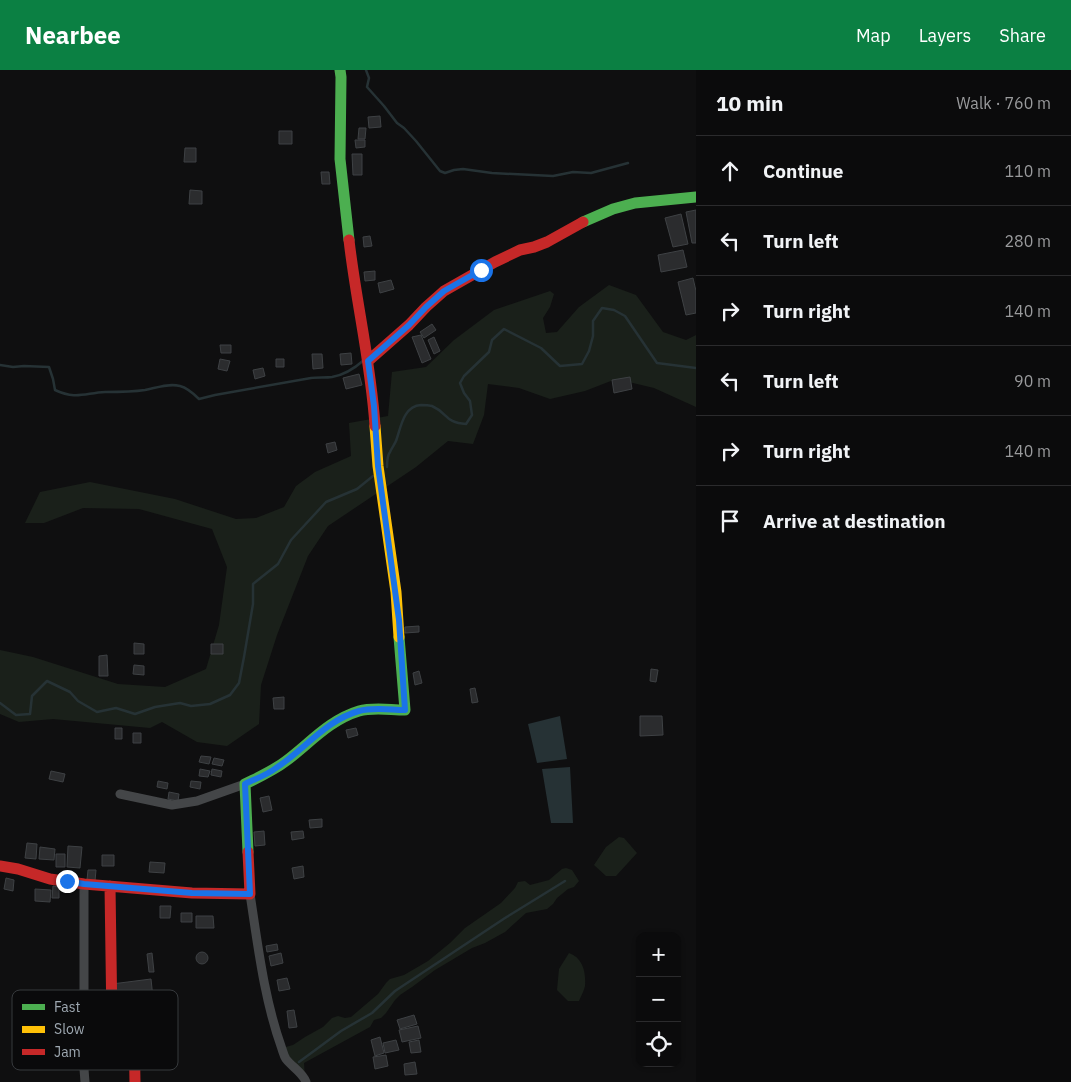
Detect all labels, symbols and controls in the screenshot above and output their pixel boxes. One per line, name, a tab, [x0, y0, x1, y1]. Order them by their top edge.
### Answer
text: Nearbee	[25, 19, 121, 51]
text: Map	[856, 24, 891, 47]
text: Layers	[919, 24, 971, 47]
text: Share	[999, 24, 1046, 47]
text: 10 min	[716, 89, 783, 117]
text: Walk · 760 m	[956, 93, 1051, 113]
icon: ahead	[716, 157, 744, 185]
text: Continue	[763, 159, 843, 183]
text: 110 m	[1004, 161, 1051, 181]
icon: left	[716, 227, 744, 255]
text: Turn left	[763, 229, 839, 253]
text: 280 m	[1004, 231, 1051, 251]
route start	[470, 259, 493, 282]
icon: right	[716, 297, 744, 325]
text: Turn right	[763, 299, 850, 323]
text: 140 m	[1004, 301, 1051, 321]
icon: left	[716, 367, 744, 395]
text: Turn left	[763, 369, 839, 393]
text: 90 m	[1014, 371, 1051, 391]
icon: right	[716, 437, 744, 465]
text: Turn right	[763, 439, 850, 463]
text: 140 m	[1004, 441, 1051, 461]
icon: arrive	[716, 507, 744, 535]
text: Arrive at destination	[763, 509, 946, 533]
route end	[56, 870, 79, 893]
map controls	[636, 932, 681, 1067]
button: +	[636, 932, 681, 977]
button: −	[636, 977, 681, 1022]
legend	[12, 990, 178, 1070]
text: Fast	[54, 998, 80, 1016]
text: Slow	[54, 1020, 85, 1038]
button: locate	[636, 1022, 681, 1067]
text: Jam	[54, 1043, 81, 1061]

